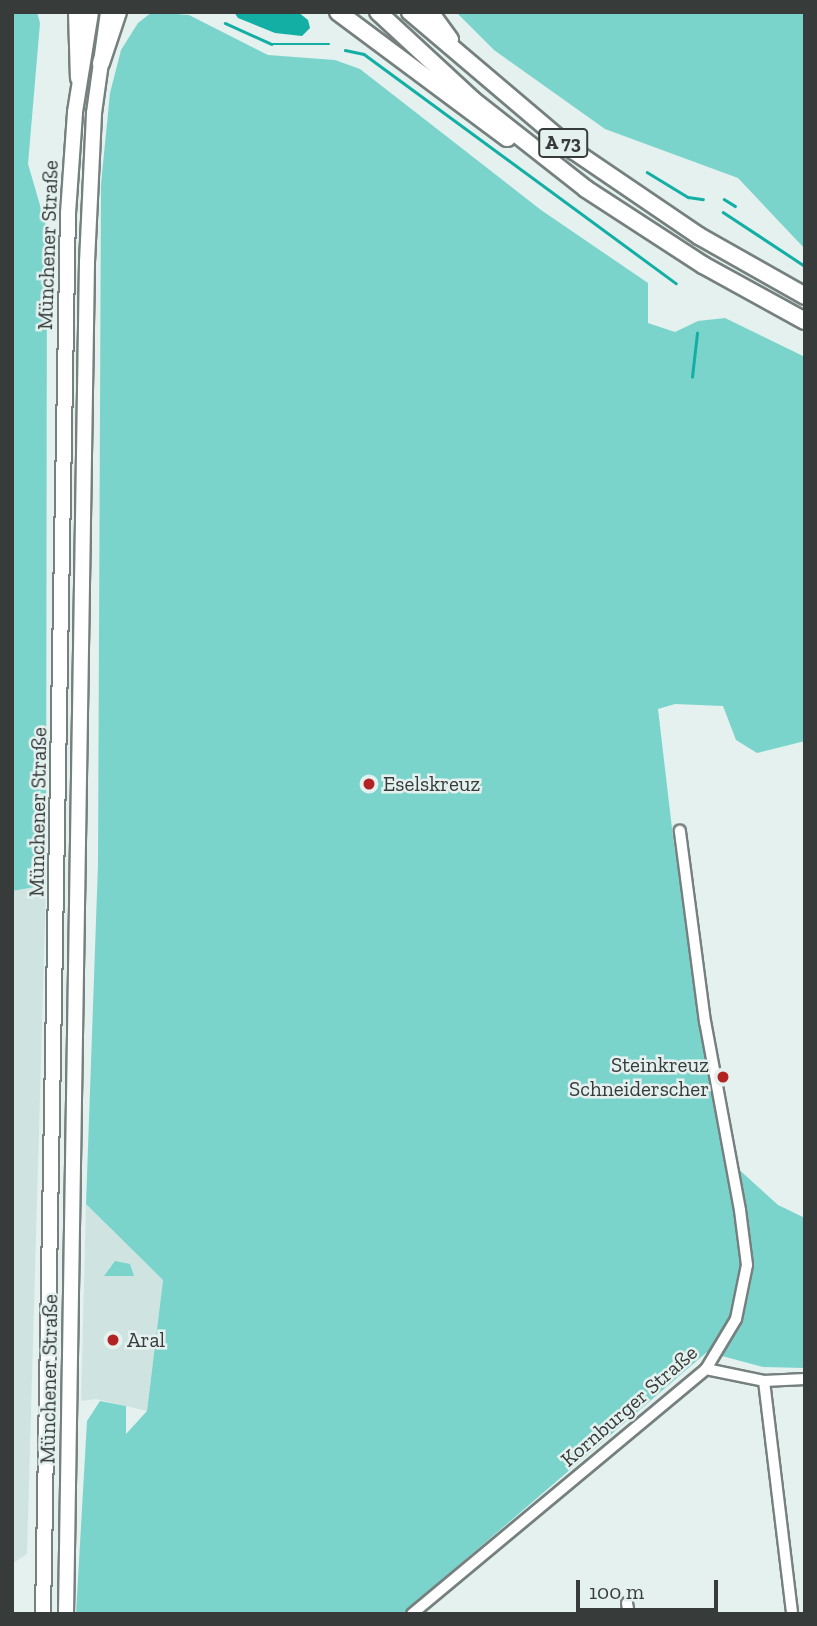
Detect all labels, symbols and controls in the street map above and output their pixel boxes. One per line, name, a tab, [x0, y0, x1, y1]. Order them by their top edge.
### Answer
road number: A 73	[537, 127, 589, 158]
street label: Münchener Straße	[32, 159, 64, 331]
street label: Münchener Straße	[24, 727, 52, 897]
place label: Eselskreuz	[383, 771, 480, 797]
marker: Eselskreuz	[361, 776, 377, 792]
place label: Steinkreuz Schneiderscher	[569, 1052, 709, 1102]
marker: Steinkreuz Schneiderscher	[715, 1069, 731, 1085]
street label: Münchener Straße	[35, 1294, 63, 1464]
place label: Aral	[127, 1327, 165, 1353]
marker: Aral	[105, 1332, 121, 1348]
street label: Kornburger Straße	[555, 1340, 703, 1472]
scale bar	[579, 1566, 721, 1610]
text: 100 m	[589, 1579, 644, 1604]

